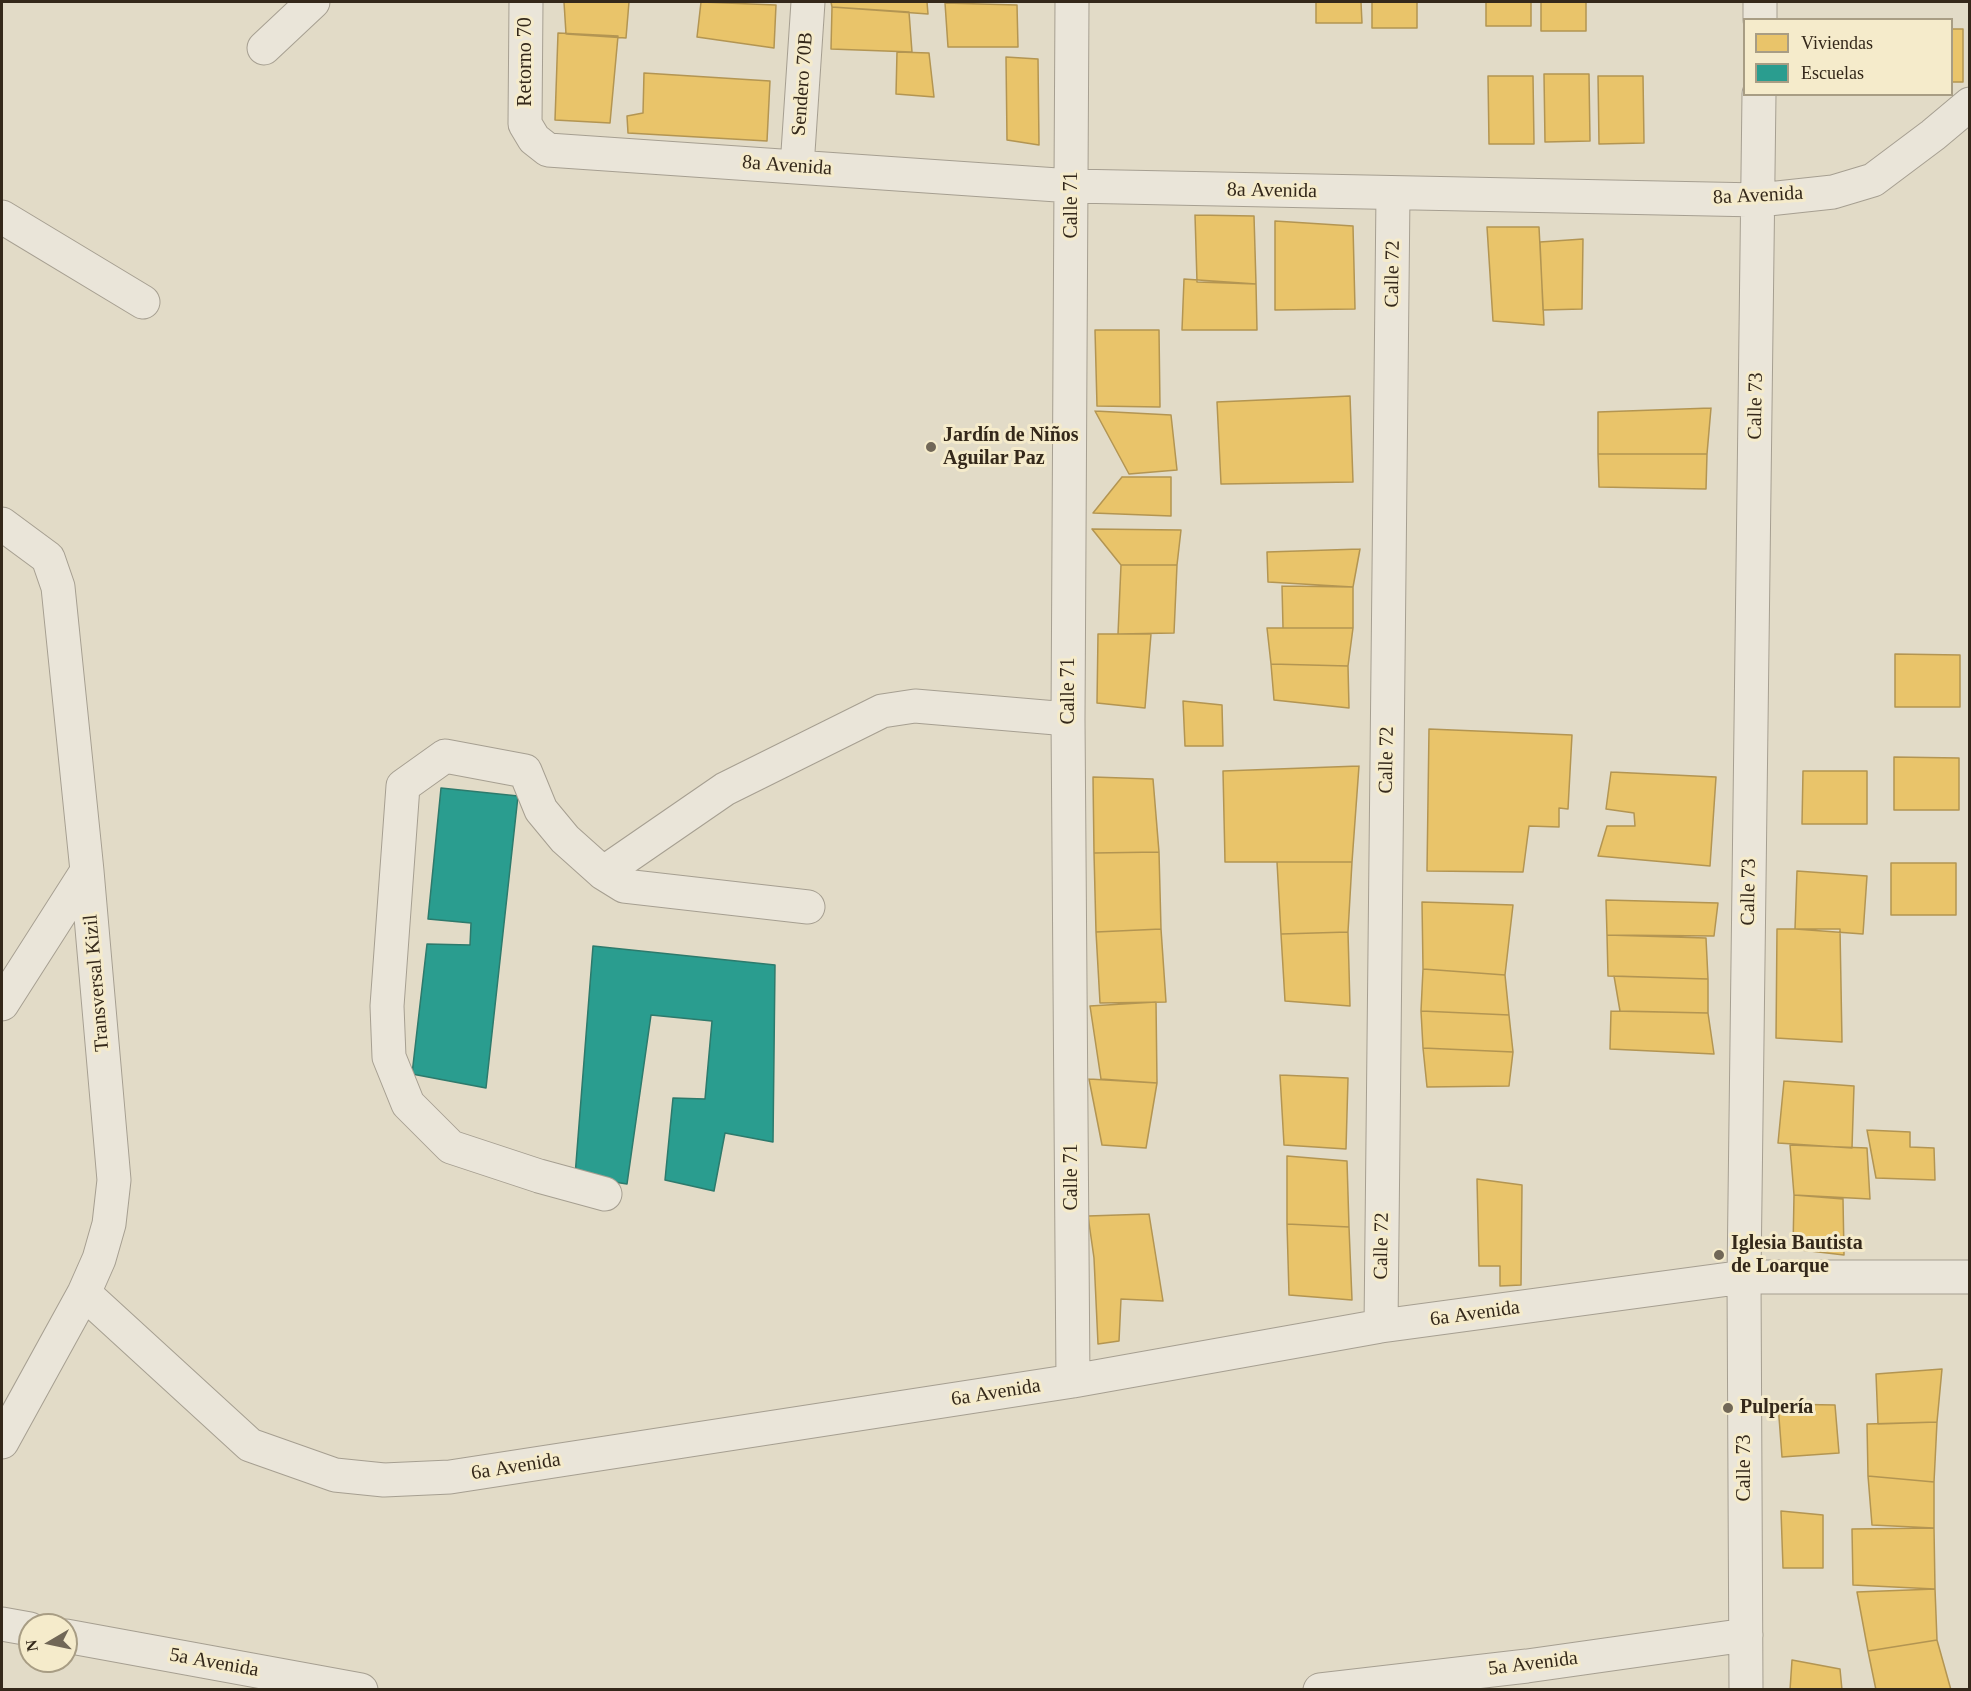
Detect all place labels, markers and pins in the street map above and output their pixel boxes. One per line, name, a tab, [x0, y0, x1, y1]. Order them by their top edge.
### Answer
place label: Jardín de Niños Aguilar Paz	[943, 424, 1079, 471]
marker: Jardín de Niños Aguilar Paz	[924, 440, 938, 454]
place label: Iglesia Bautista de Loarque	[1731, 1232, 1863, 1279]
marker: Iglesia Bautista de Loarque	[1712, 1248, 1726, 1262]
place label: Pulpería	[1740, 1396, 1813, 1420]
marker: Pulpería	[1721, 1401, 1735, 1415]

